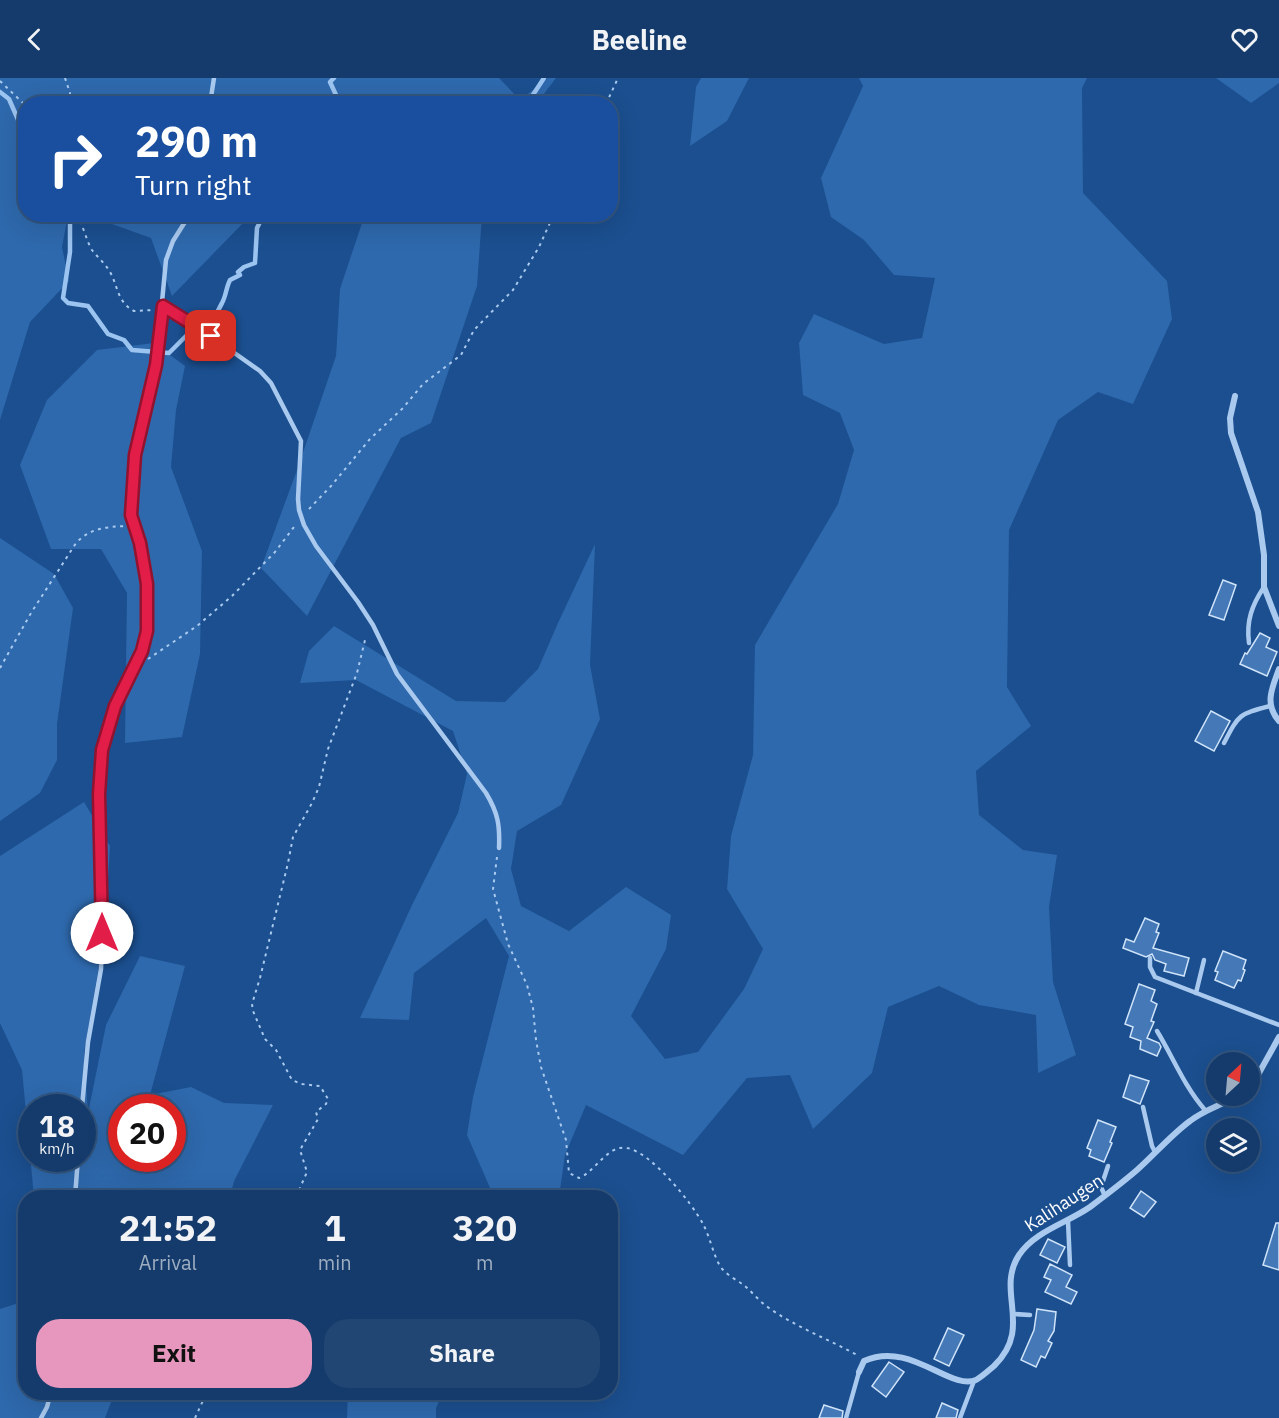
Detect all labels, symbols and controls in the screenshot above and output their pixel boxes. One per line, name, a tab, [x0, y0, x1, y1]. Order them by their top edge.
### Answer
text: Beeline	[592, 22, 687, 57]
icon: back	[18, 23, 51, 56]
icon: heart	[1228, 23, 1261, 56]
text: 290 m	[135, 114, 258, 169]
icon: right	[36, 120, 114, 198]
text: Turn right	[135, 167, 252, 202]
pin	[185, 310, 236, 361]
icon: arrive	[194, 319, 227, 352]
position arrow	[70, 901, 134, 965]
north arrow	[1206, 1052, 1260, 1106]
map controls	[1206, 1052, 1260, 1172]
speed limit sign: 20	[108, 1094, 186, 1172]
text: 18	[39, 1106, 75, 1145]
button: layers	[1206, 1118, 1260, 1172]
text: km/h	[39, 1139, 75, 1158]
street label: Kalihaugen	[1020, 1169, 1108, 1237]
text: 21:52	[119, 1204, 217, 1251]
text: 1	[324, 1204, 346, 1251]
text: 320	[452, 1204, 517, 1251]
text: Arrival	[139, 1249, 197, 1276]
text: min	[318, 1249, 352, 1276]
text: m	[476, 1249, 494, 1276]
button: Exit	[36, 1319, 312, 1388]
button: Share	[324, 1319, 600, 1388]

